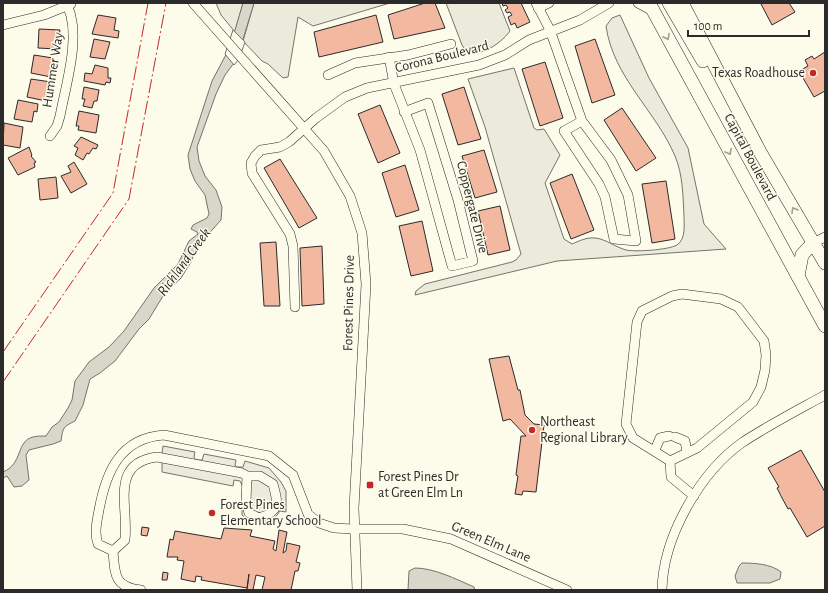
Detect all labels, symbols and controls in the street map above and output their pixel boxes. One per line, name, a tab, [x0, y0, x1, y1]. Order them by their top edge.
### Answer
scale bar	[688, 12, 809, 38]
text: 100 m	[694, 20, 722, 32]
street label: Hummer Way	[40, 31, 66, 109]
one-way arrow	[663, 33, 670, 40]
street label: Corona Boulevard	[394, 39, 490, 75]
place label: Texas Roadhouse	[712, 66, 805, 80]
marker: Texas Roadhouse	[808, 68, 818, 78]
street label: Capital Boulevard	[721, 111, 779, 203]
one-way arrow	[724, 147, 732, 155]
street label: Coppergate Drive	[454, 160, 490, 254]
one-way arrow	[791, 207, 798, 214]
water label: Richland Creek	[155, 225, 214, 299]
street label: Forest Pines Drive	[341, 255, 357, 351]
place label: Northeast Regional Library	[540, 415, 628, 445]
marker: Northeast Regional Library	[527, 425, 537, 435]
place label: Forest Pines Dr at Green Elm Ln	[378, 470, 463, 500]
marker: Forest Pines Dr at Green Elm Ln	[365, 480, 375, 490]
place label: Forest Pines Elementary School	[220, 498, 322, 528]
marker: Forest Pines Elementary School	[207, 508, 217, 518]
street label: Green Elm Lane	[449, 519, 533, 565]

